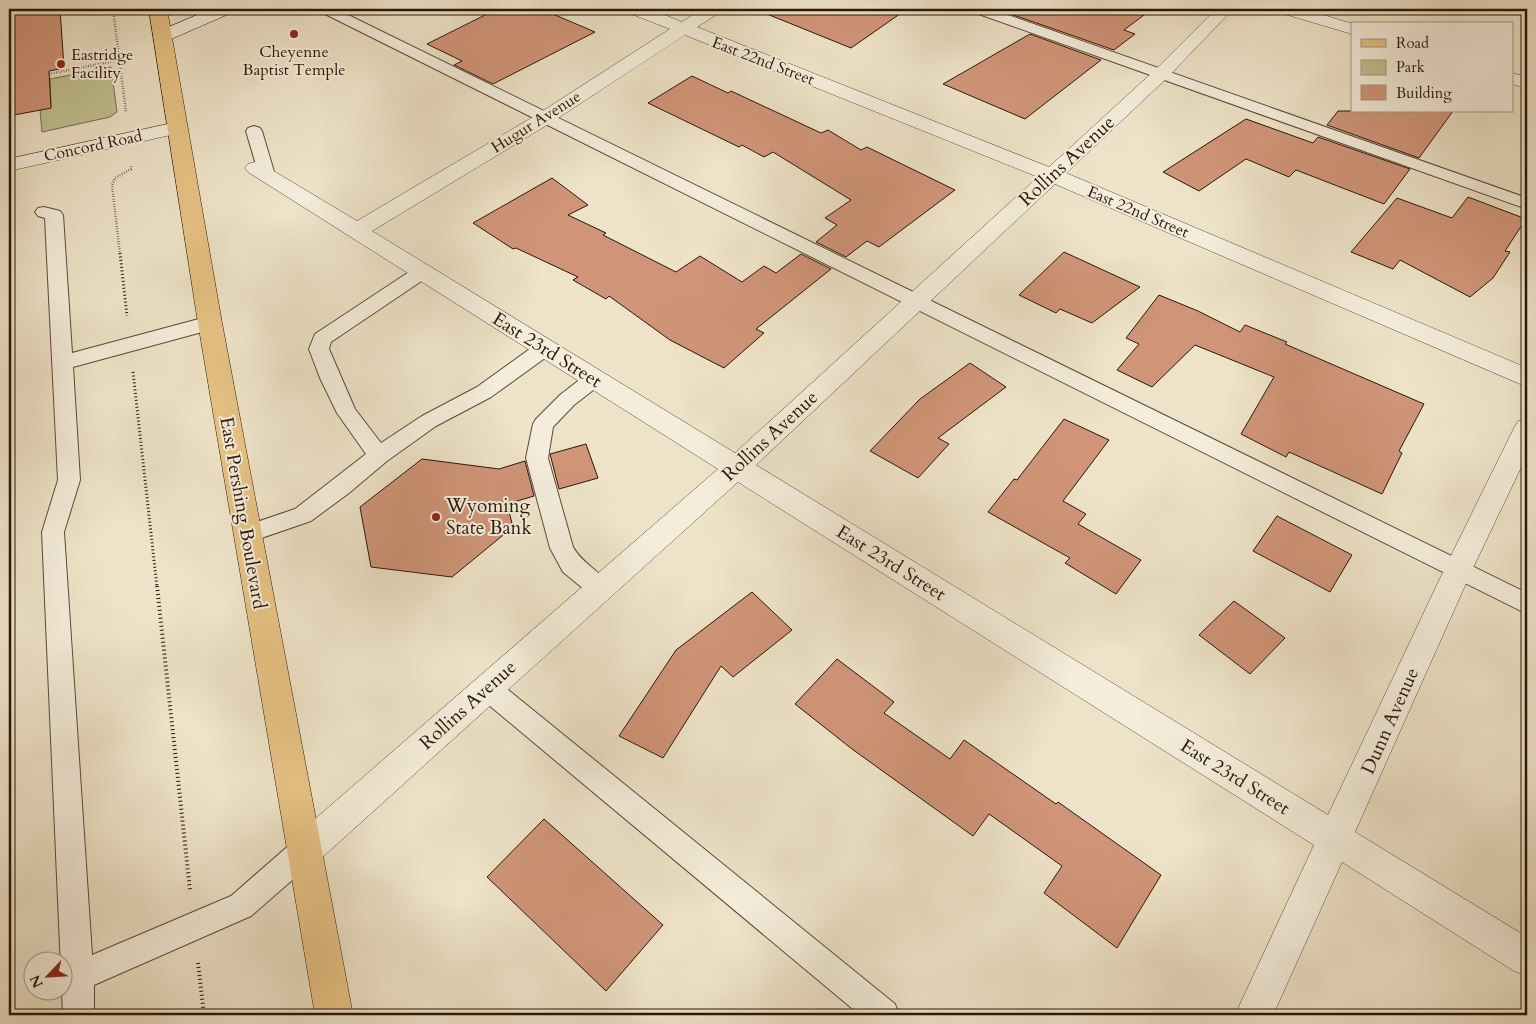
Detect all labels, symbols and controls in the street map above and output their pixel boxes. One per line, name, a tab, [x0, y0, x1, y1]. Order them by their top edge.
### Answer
legend	[1351, 22, 1514, 112]
marker: Cheyenne Baptist Temple	[288, 28, 300, 40]
street label: East 22nd Street	[709, 31, 817, 91]
text: Road	[1396, 33, 1429, 53]
place label: Cheyenne Baptist Temple	[243, 41, 345, 81]
place label: Eastridge Facility	[71, 44, 133, 84]
text: Park	[1396, 57, 1425, 77]
marker: Eastridge Facility	[55, 58, 67, 70]
text: Building	[1396, 83, 1452, 103]
street label: Hugur Avenue	[487, 86, 585, 158]
street label: Rollins Avenue	[1013, 110, 1121, 212]
street label: Concord Road	[42, 125, 145, 167]
street label: East 22nd Street	[1084, 181, 1192, 243]
street label: East 23rd Street	[487, 306, 607, 394]
street label: Rollins Avenue	[716, 385, 824, 487]
street label: East Pershing Boulevard	[213, 415, 273, 611]
place label: Wyoming State Bank	[445, 493, 532, 541]
marker: Wyoming State Bank	[430, 511, 442, 523]
street label: East 23rd Street	[831, 519, 951, 607]
street label: Rollins Avenue	[414, 654, 522, 756]
street label: Dunn Avenue	[1355, 664, 1425, 778]
street label: East 23rd Street	[1175, 733, 1295, 821]
north arrow	[22, 952, 72, 1002]
text: N	[25, 972, 48, 991]

